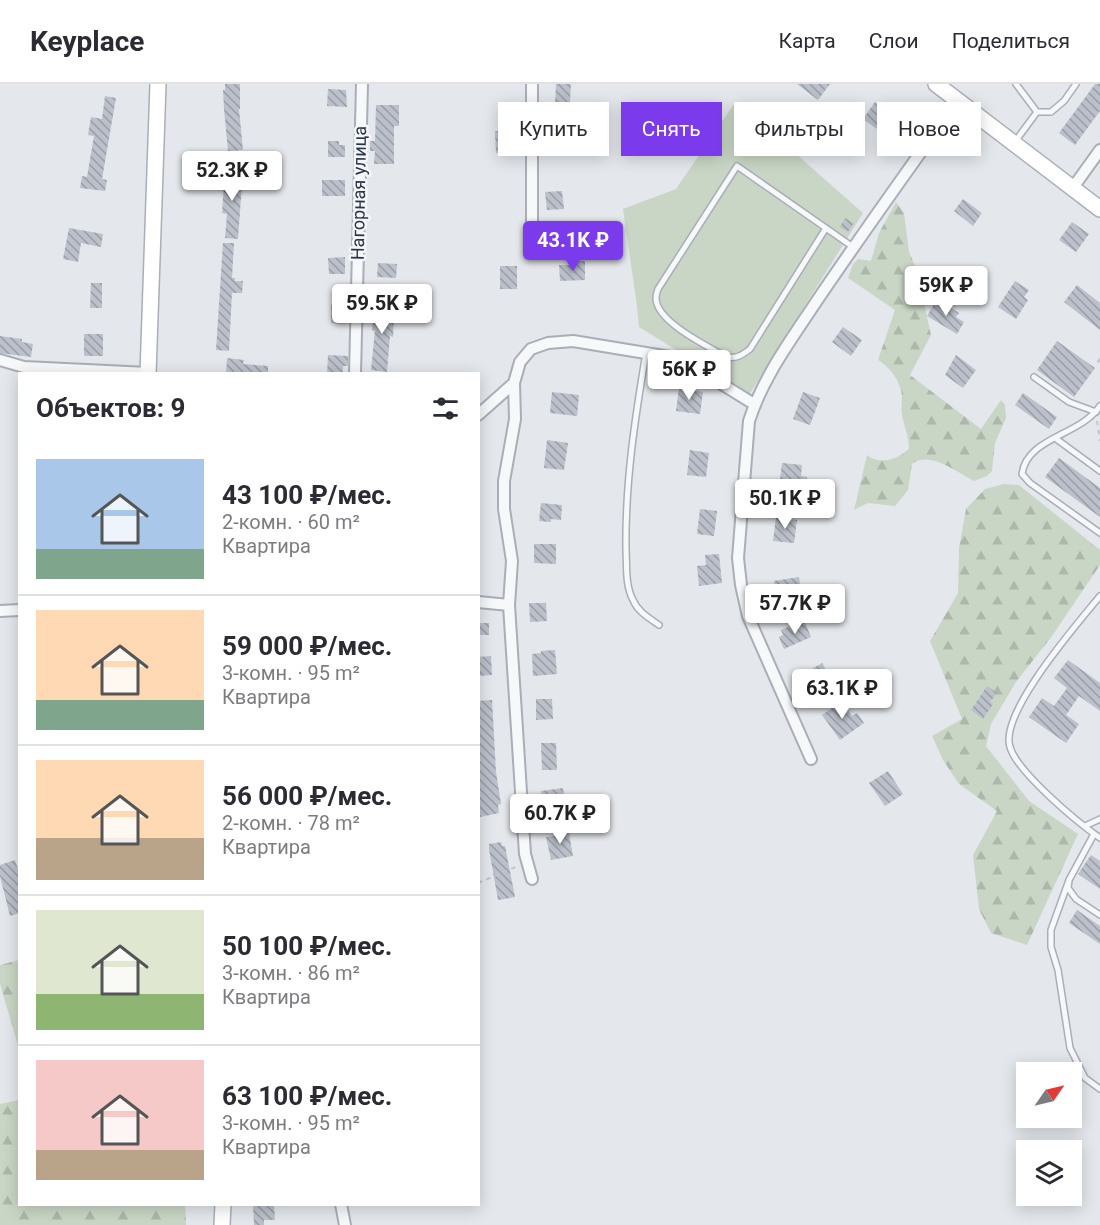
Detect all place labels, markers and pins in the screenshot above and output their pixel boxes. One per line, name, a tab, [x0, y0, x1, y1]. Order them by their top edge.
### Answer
pin: 52.3K ₽	[177, 151, 287, 202]
pin: 43.1K ₽	[518, 221, 628, 272]
pin: 59K ₽	[904, 266, 988, 317]
pin: 59.5K ₽	[327, 284, 437, 335]
pin: 56K ₽	[647, 350, 731, 401]
pin: 50.1K ₽	[730, 479, 840, 530]
pin: 57.7K ₽	[740, 584, 850, 635]
pin: 63.1K ₽	[787, 669, 897, 720]
pin: 60.7K ₽	[505, 794, 615, 845]

